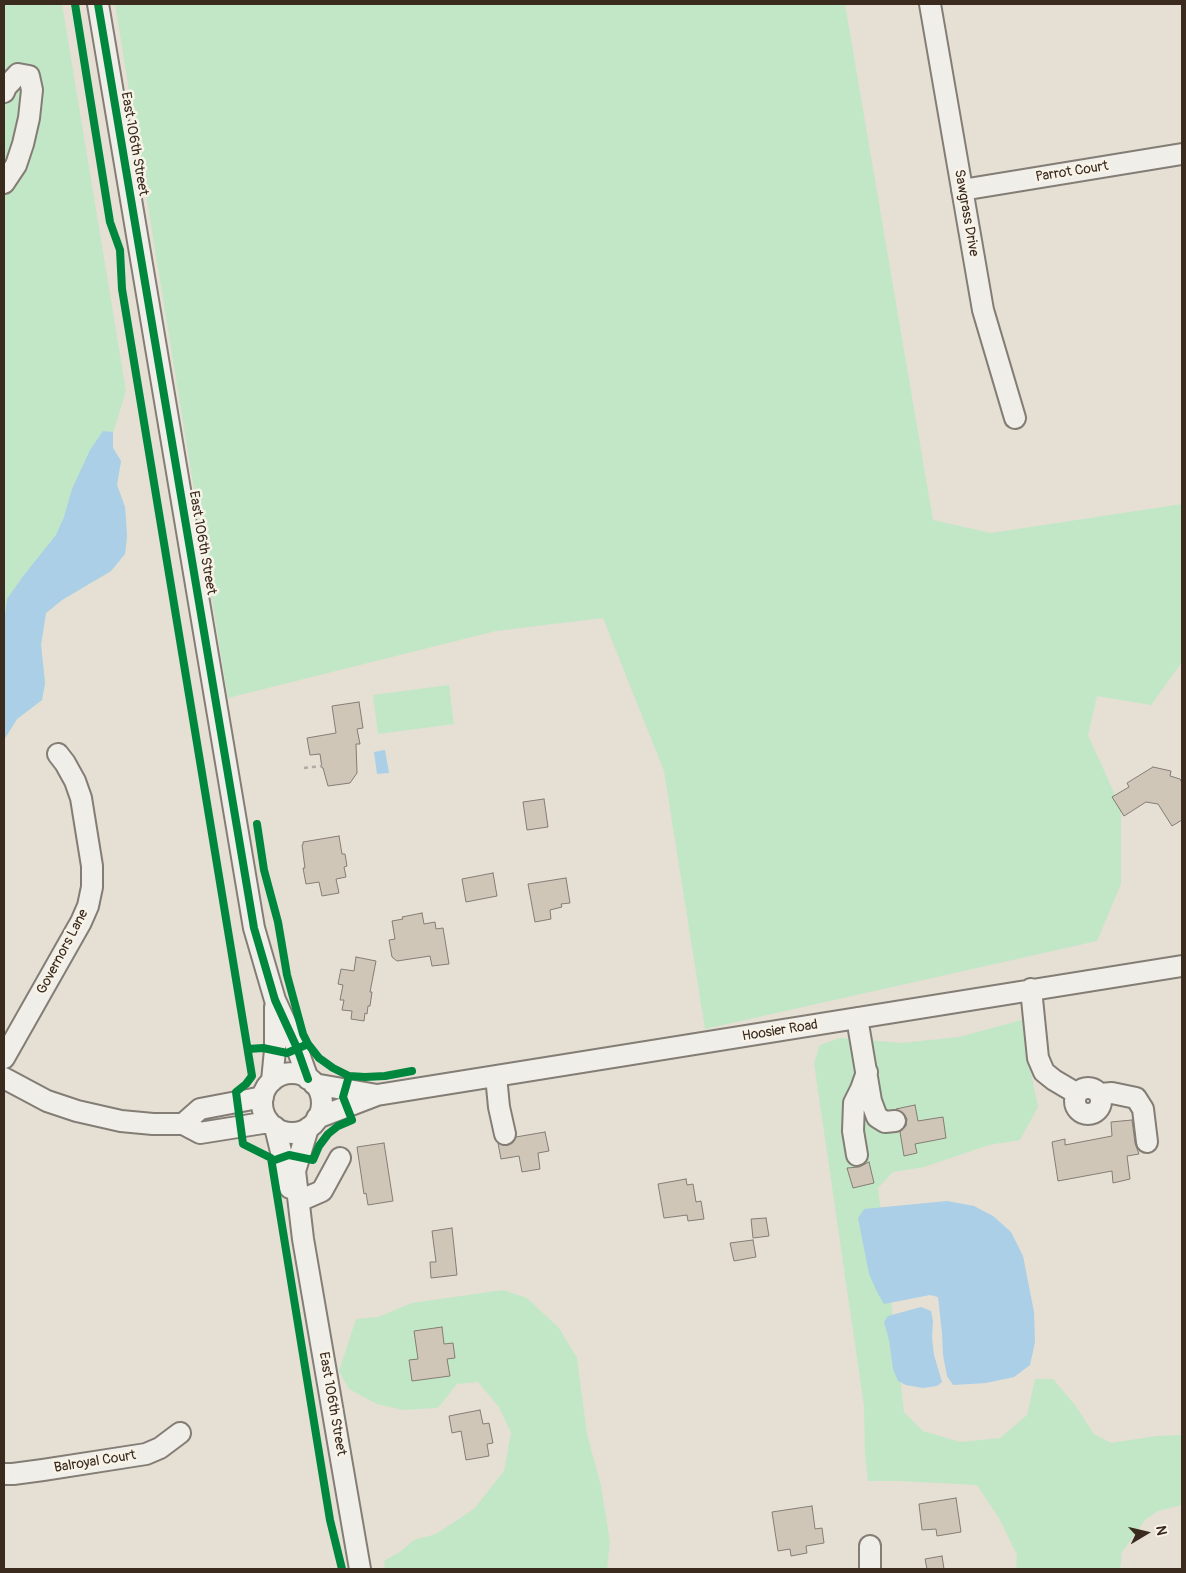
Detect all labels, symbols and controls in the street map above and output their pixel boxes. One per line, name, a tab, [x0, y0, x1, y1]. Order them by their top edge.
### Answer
street label: East 106th Street	[117, 91, 151, 197]
street label: Parrot Court	[1034, 158, 1110, 186]
street label: Sawgrass Drive	[950, 168, 982, 258]
street label: East 106th Street	[185, 490, 219, 596]
street label: Governors Lane	[34, 907, 92, 997]
street label: Hoosier Road	[741, 1017, 819, 1045]
street label: East 106th Street	[315, 1351, 349, 1457]
street label: Balroyal Court	[53, 1447, 137, 1477]
north arrow	[1121, 1508, 1171, 1558]
text: N	[1152, 1525, 1170, 1537]

